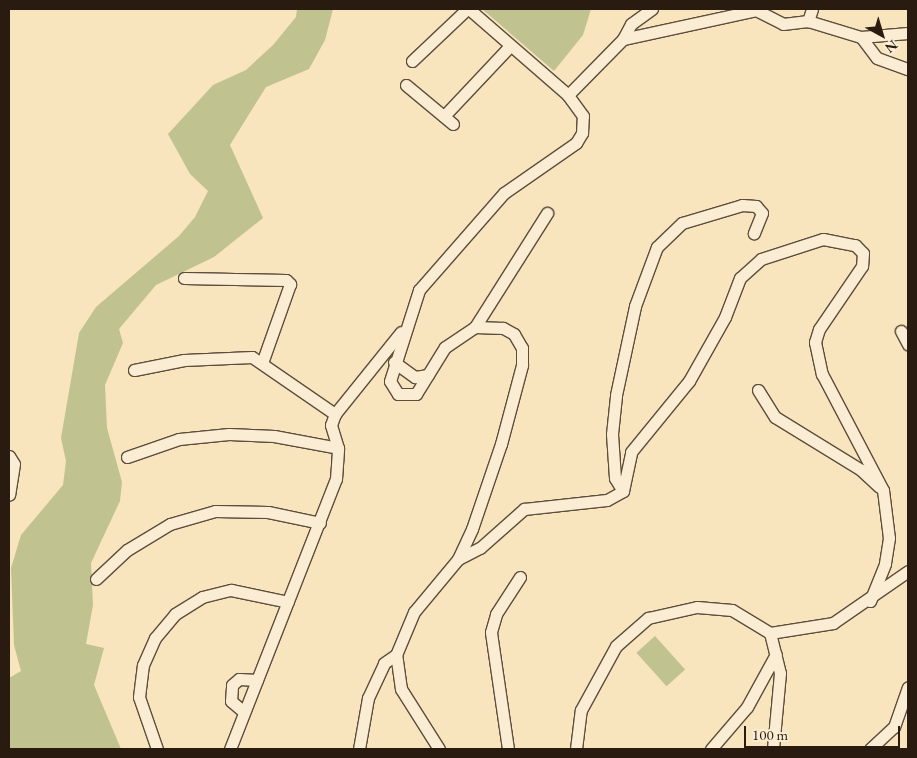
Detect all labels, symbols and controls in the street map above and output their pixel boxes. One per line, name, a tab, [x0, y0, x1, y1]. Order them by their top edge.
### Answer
north arrow	[857, 10, 907, 60]
text: N	[881, 36, 902, 57]
scale bar	[747, 716, 903, 748]
text: 100 m	[752, 725, 788, 744]

